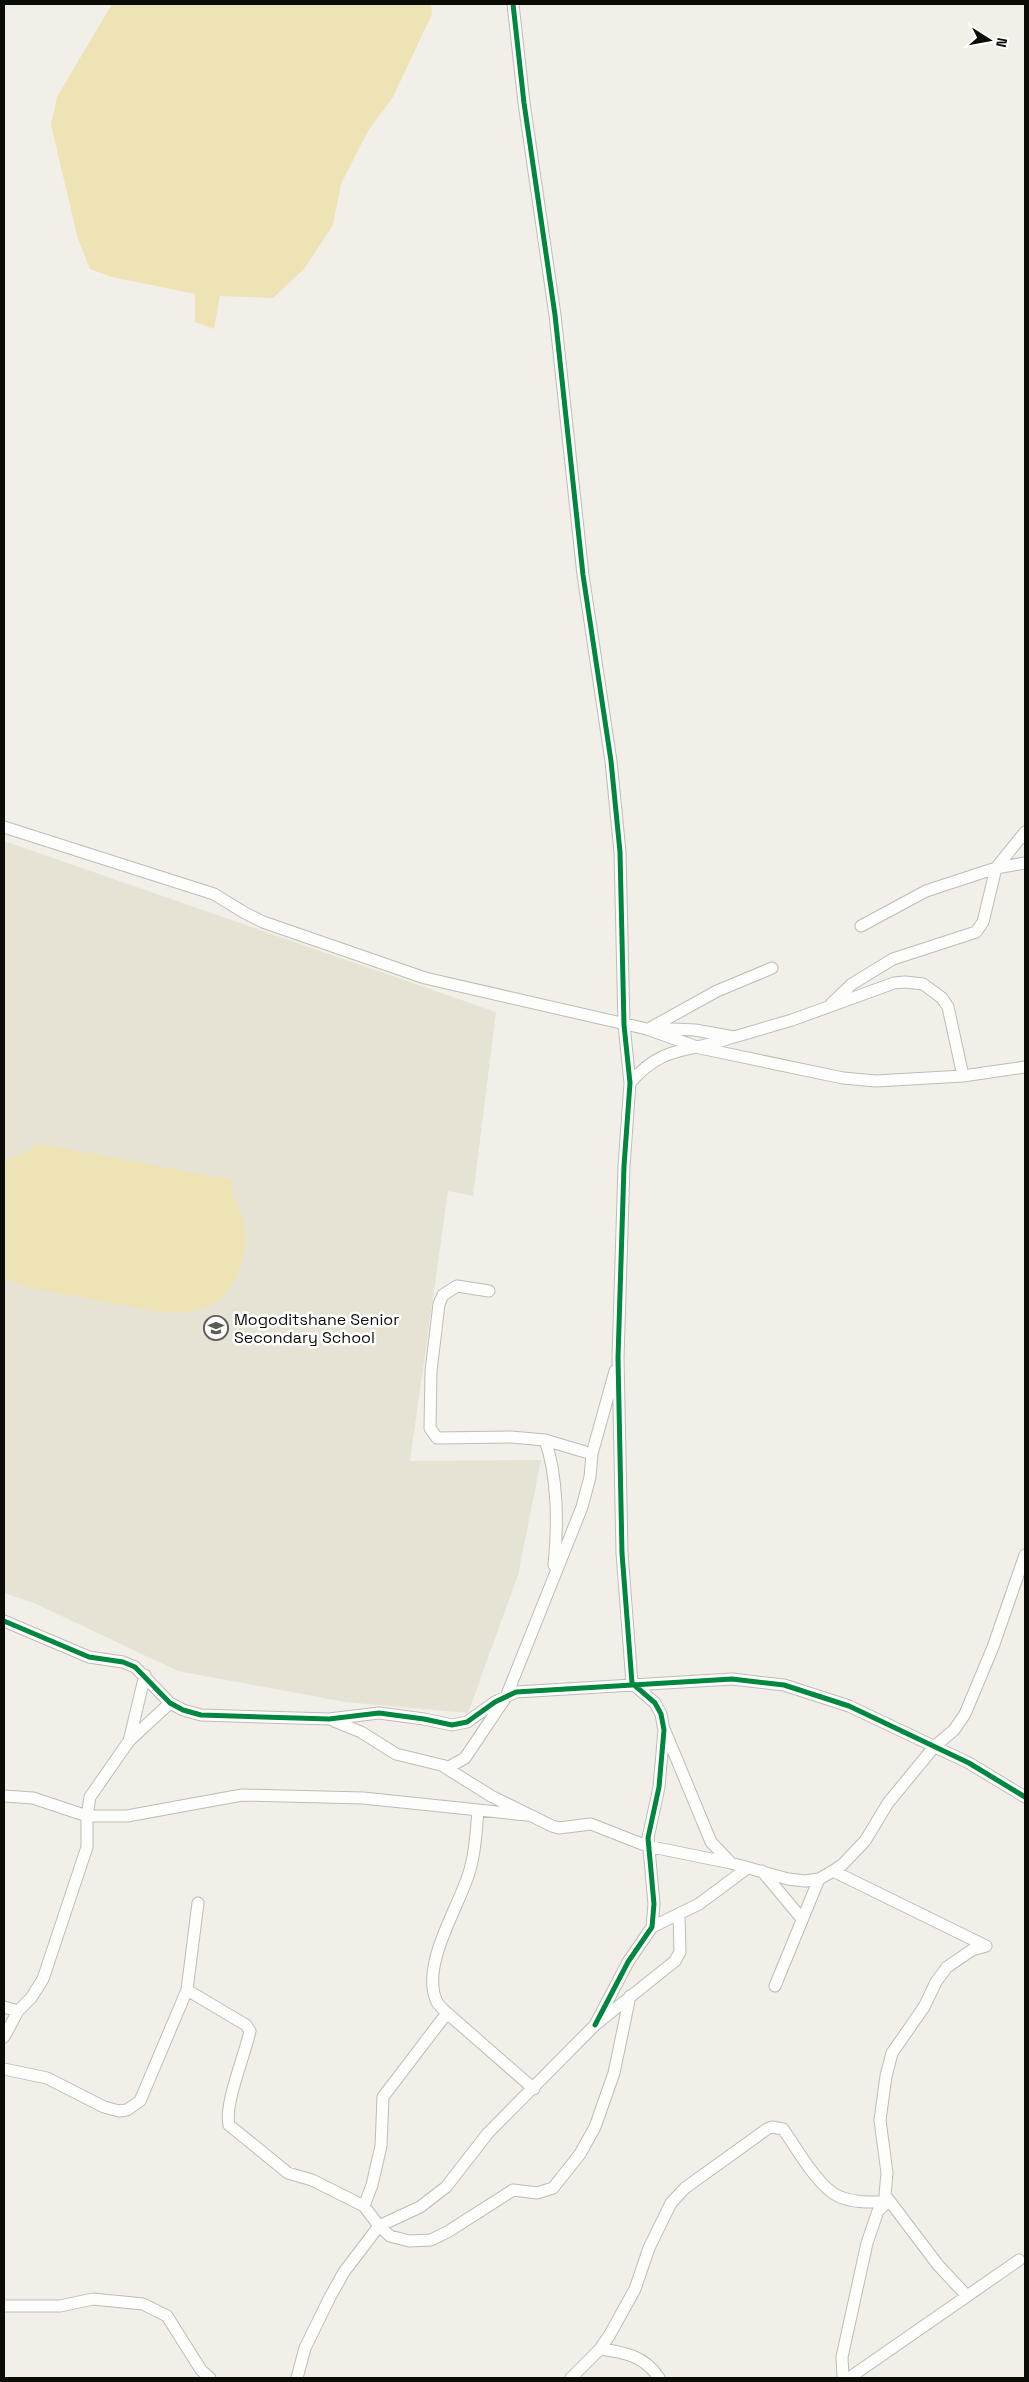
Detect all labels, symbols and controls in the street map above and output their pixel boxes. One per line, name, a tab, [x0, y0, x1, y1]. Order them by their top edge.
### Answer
north arrow	[964, 15, 1014, 65]
text: N	[992, 36, 1011, 49]
place label: Mogoditshane Senior Secondary School	[234, 1309, 399, 1348]
school or university icon: Mogoditshane Senior Secondary School	[203, 1315, 229, 1341]

